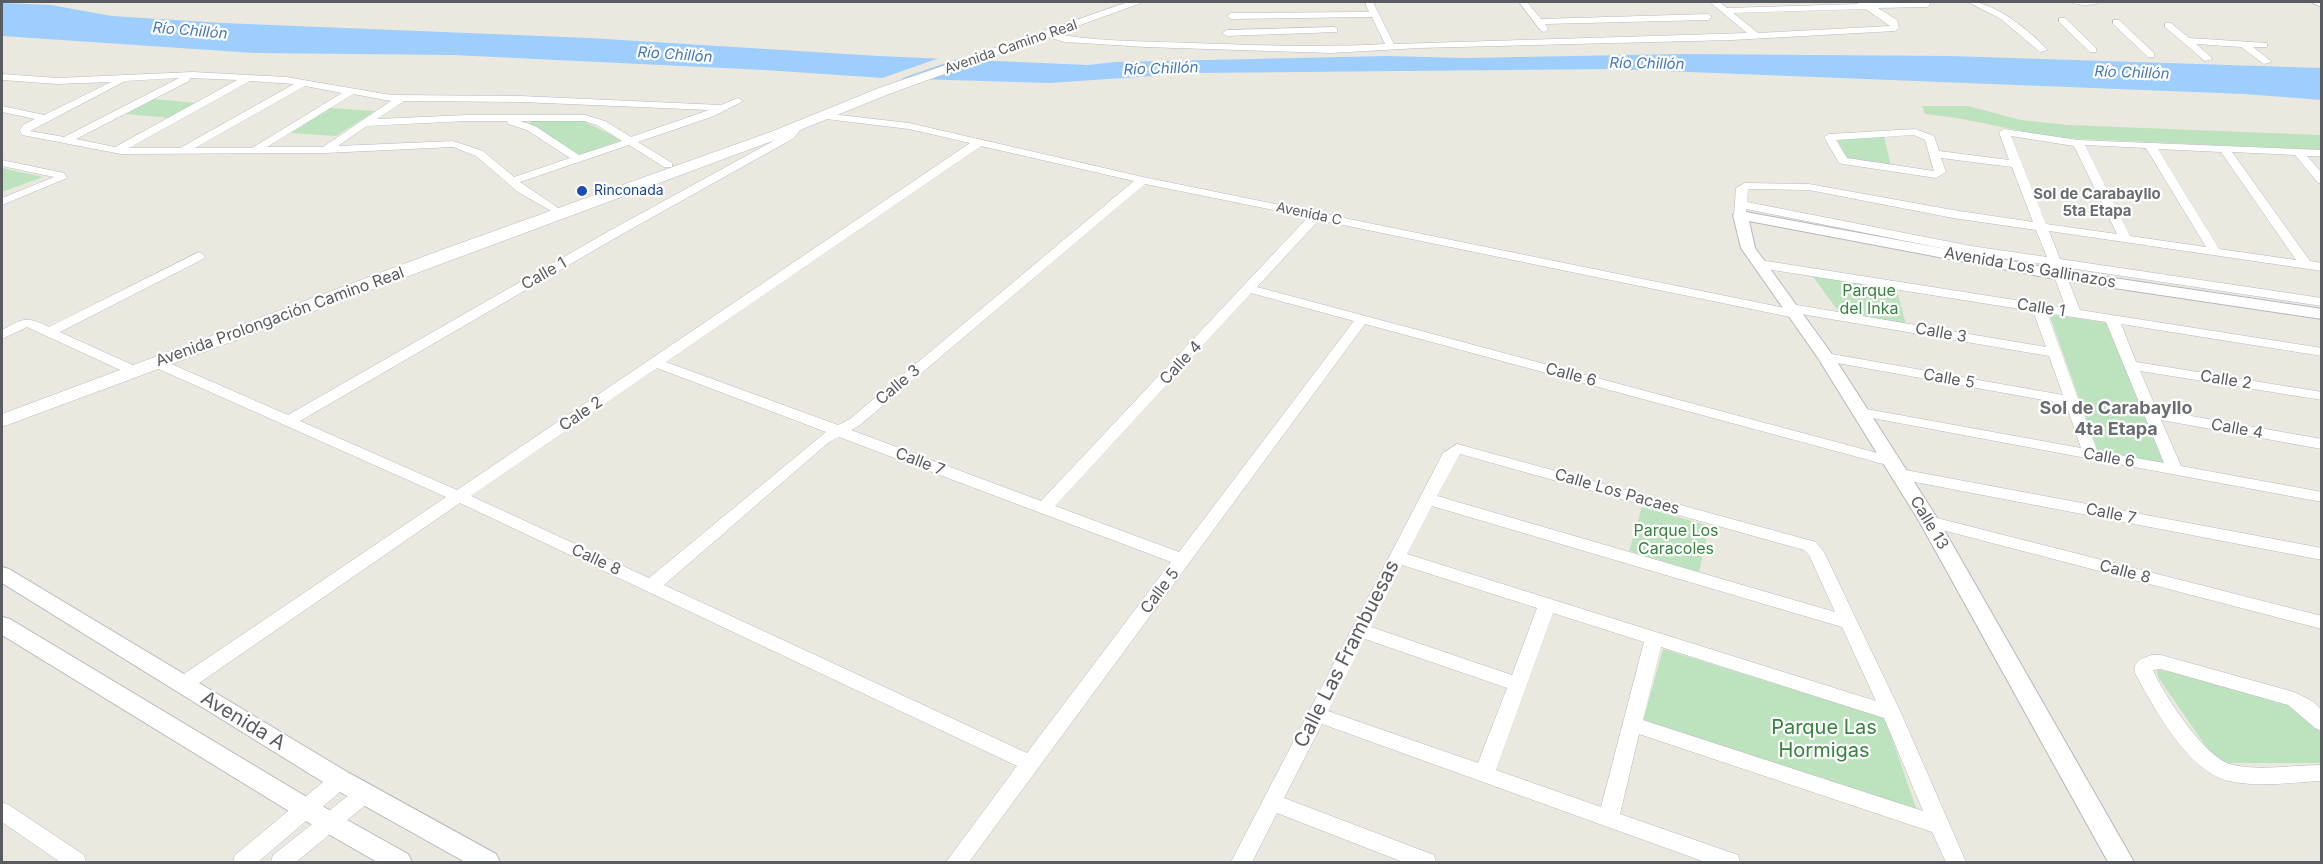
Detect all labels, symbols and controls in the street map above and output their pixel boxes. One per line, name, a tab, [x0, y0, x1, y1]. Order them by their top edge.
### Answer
street label: Avenida Camino Real	[942, 16, 1080, 78]
water label: Río Chillón	[152, 19, 228, 43]
water label: Río Chillón	[637, 43, 713, 67]
water label: Río Chillón	[1609, 54, 1685, 74]
water label: Río Chillón	[1123, 59, 1199, 79]
water label: Río Chillón	[2094, 63, 2170, 83]
place label: Rinconada	[594, 183, 664, 199]
marker: Rinconada	[575, 184, 589, 198]
district label: Sol de Carabayllo 5ta Etapa	[2033, 185, 2161, 220]
street label: Avenida C	[1275, 199, 1343, 229]
street label: Avenida Los Gallinazos	[1943, 243, 2117, 293]
street label: Calle 1	[518, 253, 570, 295]
street label: Avenida Prolongación Camino Real	[153, 263, 407, 371]
park label: Parque del Inka	[1839, 281, 1899, 319]
street label: Calle 1	[2015, 295, 2067, 321]
street label: Calle 3	[1914, 319, 1968, 347]
street label: Calle 4	[1156, 337, 1206, 389]
street label: Calle 6	[1543, 359, 1599, 391]
street label: Calle 3	[872, 361, 924, 409]
street label: Calle 5	[1922, 365, 1976, 393]
street label: Calle 2	[2199, 366, 2253, 394]
street label: Cale 2	[556, 393, 606, 435]
district label: Sol de Carabayllo 4ta Etapa	[2040, 398, 2192, 440]
street label: Calle 4	[2209, 415, 2265, 443]
street label: Calle 7	[893, 444, 947, 480]
street label: Calle 6	[2082, 444, 2136, 472]
street label: Calle Los Pacaes	[1552, 465, 1682, 519]
street label: Calle 13	[1906, 493, 1952, 553]
street label: Calle 7	[2084, 500, 2138, 528]
park label: Parque Los Caracoles	[1633, 521, 1719, 559]
street label: Calle 8	[568, 540, 624, 580]
street label: Calle Las Frambuesas	[1289, 556, 1405, 752]
street label: Calle 8	[2097, 556, 2153, 588]
street label: Calle 5	[1137, 564, 1183, 618]
street label: Avenida A	[196, 686, 290, 756]
park label: Parque Las Hormigas	[1771, 716, 1877, 763]

